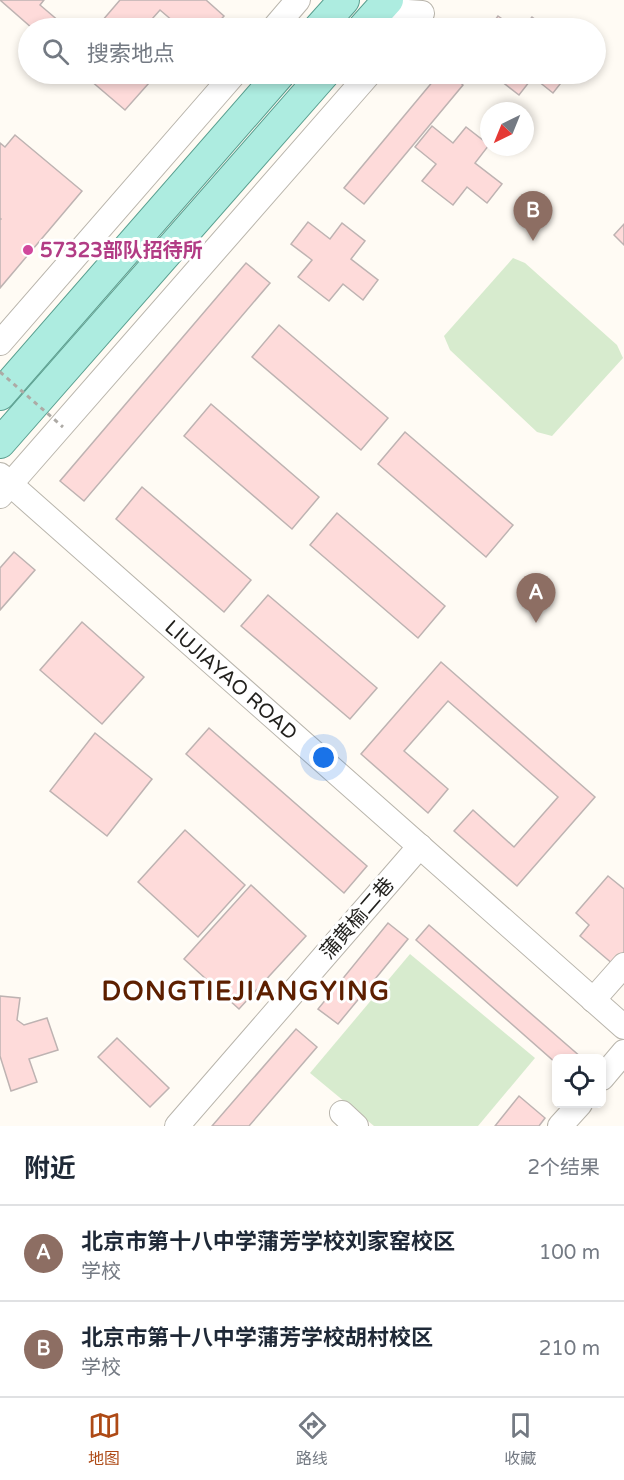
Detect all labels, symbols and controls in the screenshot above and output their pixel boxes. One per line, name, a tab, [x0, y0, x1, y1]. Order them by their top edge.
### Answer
search box	[18, 18, 606, 84]
icon: search	[39, 35, 72, 68]
text: 搜索地点	[87, 41, 175, 67]
north arrow	[480, 102, 534, 156]
pin: B	[514, 192, 552, 241]
place label: 57323部队招待所	[40, 239, 203, 263]
marker: 57323部队招待所	[21, 243, 35, 257]
pin: A	[516, 574, 556, 623]
street label: LIUJIAYAO ROAD	[160, 616, 302, 745]
your location	[309, 743, 338, 772]
street label: 蒲黄榆二巷	[316, 873, 400, 964]
district label: DONGTIEJIANGYING	[101, 976, 391, 1007]
map controls	[552, 1054, 606, 1108]
button: locate	[552, 1054, 606, 1108]
text: 附近	[24, 1153, 76, 1184]
text: 2个结果	[527, 1156, 600, 1180]
text: 北京市第十八中学蒲芳学校刘家窑校区	[81, 1229, 455, 1255]
text: A	[36, 1241, 51, 1265]
text: 100 m	[539, 1241, 600, 1265]
text: 学校	[81, 1260, 121, 1284]
text: 北京市第十八中学蒲芳学校胡村校区	[81, 1325, 433, 1351]
text: B	[37, 1337, 50, 1361]
text: 210 m	[539, 1337, 600, 1361]
text: 学校	[81, 1356, 121, 1380]
tab: 地图	[88, 1409, 121, 1469]
tab: 路线	[296, 1409, 329, 1469]
tab: 收藏	[504, 1409, 537, 1469]

